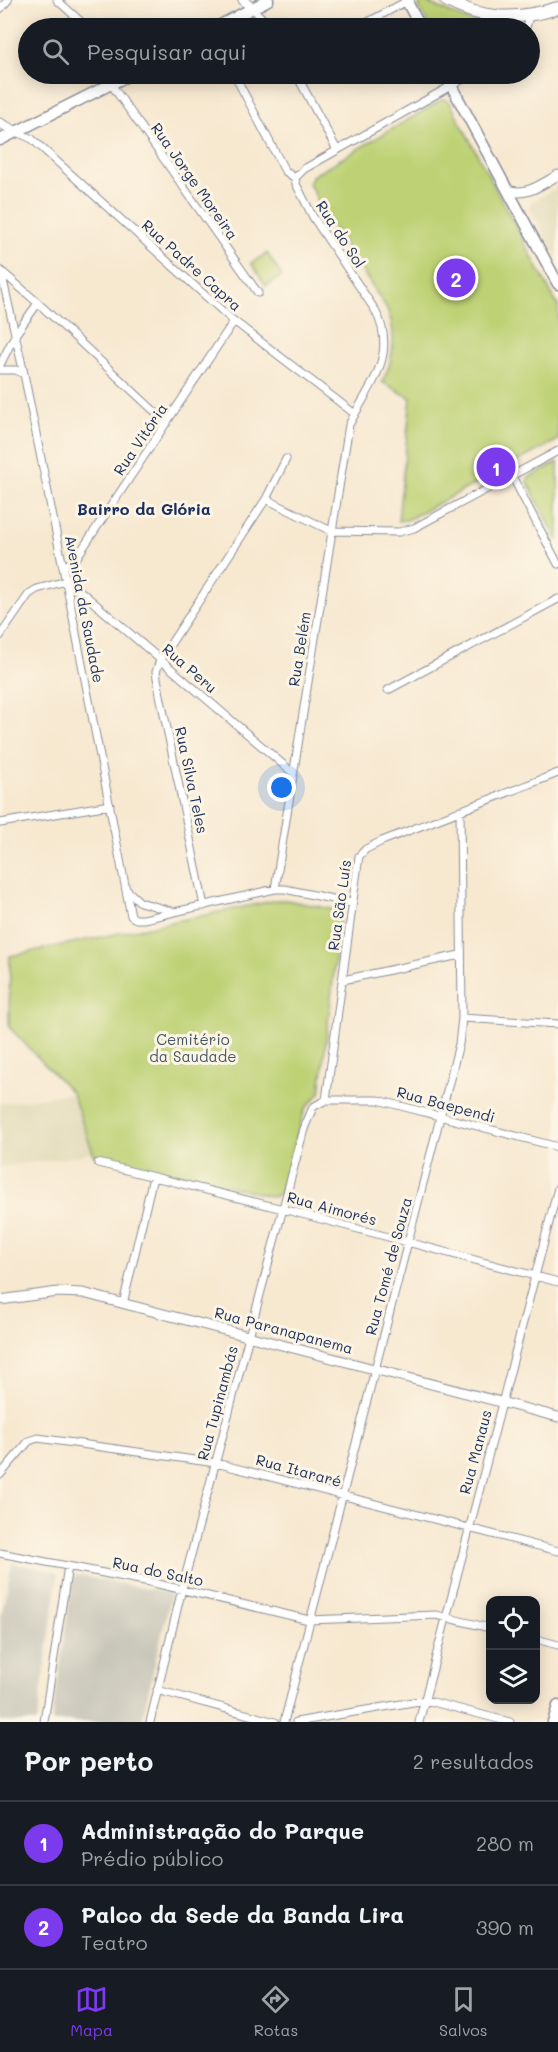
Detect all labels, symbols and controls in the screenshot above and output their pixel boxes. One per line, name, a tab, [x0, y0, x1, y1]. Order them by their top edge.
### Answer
search box	[18, 18, 540, 84]
icon: search	[39, 35, 72, 68]
text: Pesquisar aqui	[87, 37, 247, 66]
street label: Rua Jorge Moreira	[147, 119, 243, 243]
street label: Rua do Sol	[312, 197, 370, 271]
street label: Rua Padre Capra	[138, 215, 246, 315]
pin: 2	[436, 256, 476, 300]
street label: Rua Vitória	[108, 399, 172, 479]
pin: 1	[476, 444, 516, 490]
district label: Bairro da Glória	[77, 498, 211, 519]
street label: Avenida da Saudade	[61, 533, 109, 685]
street label: Rua Belém	[283, 610, 315, 688]
street label: Rua Peru	[158, 639, 222, 697]
street label: Rua Silva Teles	[171, 725, 213, 835]
your location	[267, 773, 296, 802]
street label: Rua São Luís	[323, 858, 355, 952]
park label: Cemitério da Saudade	[149, 1029, 237, 1066]
street label: Rua Baependi	[395, 1081, 497, 1127]
street label: Rua Aimorés	[285, 1186, 379, 1230]
street label: Rua Tomé de Souza	[360, 1195, 416, 1337]
street label: Rua Paranapanema	[213, 1302, 355, 1358]
street label: Rua Tupinambás	[192, 1343, 242, 1463]
street label: Rua Manaus	[454, 1408, 496, 1496]
street label: Rua Itararé	[254, 1449, 344, 1491]
street label: Rua do Salto	[111, 1552, 205, 1590]
map controls	[486, 1596, 540, 1704]
button: locate	[486, 1596, 540, 1650]
button: layers	[486, 1650, 540, 1704]
text: Por perto	[24, 1744, 153, 1778]
text: 2 resultados	[413, 1748, 534, 1774]
text: Administração do Parque	[81, 1816, 364, 1845]
text: 1	[39, 1830, 48, 1856]
text: 280 m	[476, 1830, 534, 1856]
text: Prédio público	[81, 1845, 223, 1871]
text: Palco da Sede da Banda Lira	[81, 1900, 404, 1929]
text: 2	[38, 1914, 49, 1940]
text: 390 m	[476, 1914, 534, 1940]
text: Teatro	[81, 1929, 148, 1955]
tab: Mapa	[70, 1983, 113, 2040]
tab: Rotas	[254, 1983, 298, 2040]
tab: Salvos	[439, 1983, 488, 2040]

